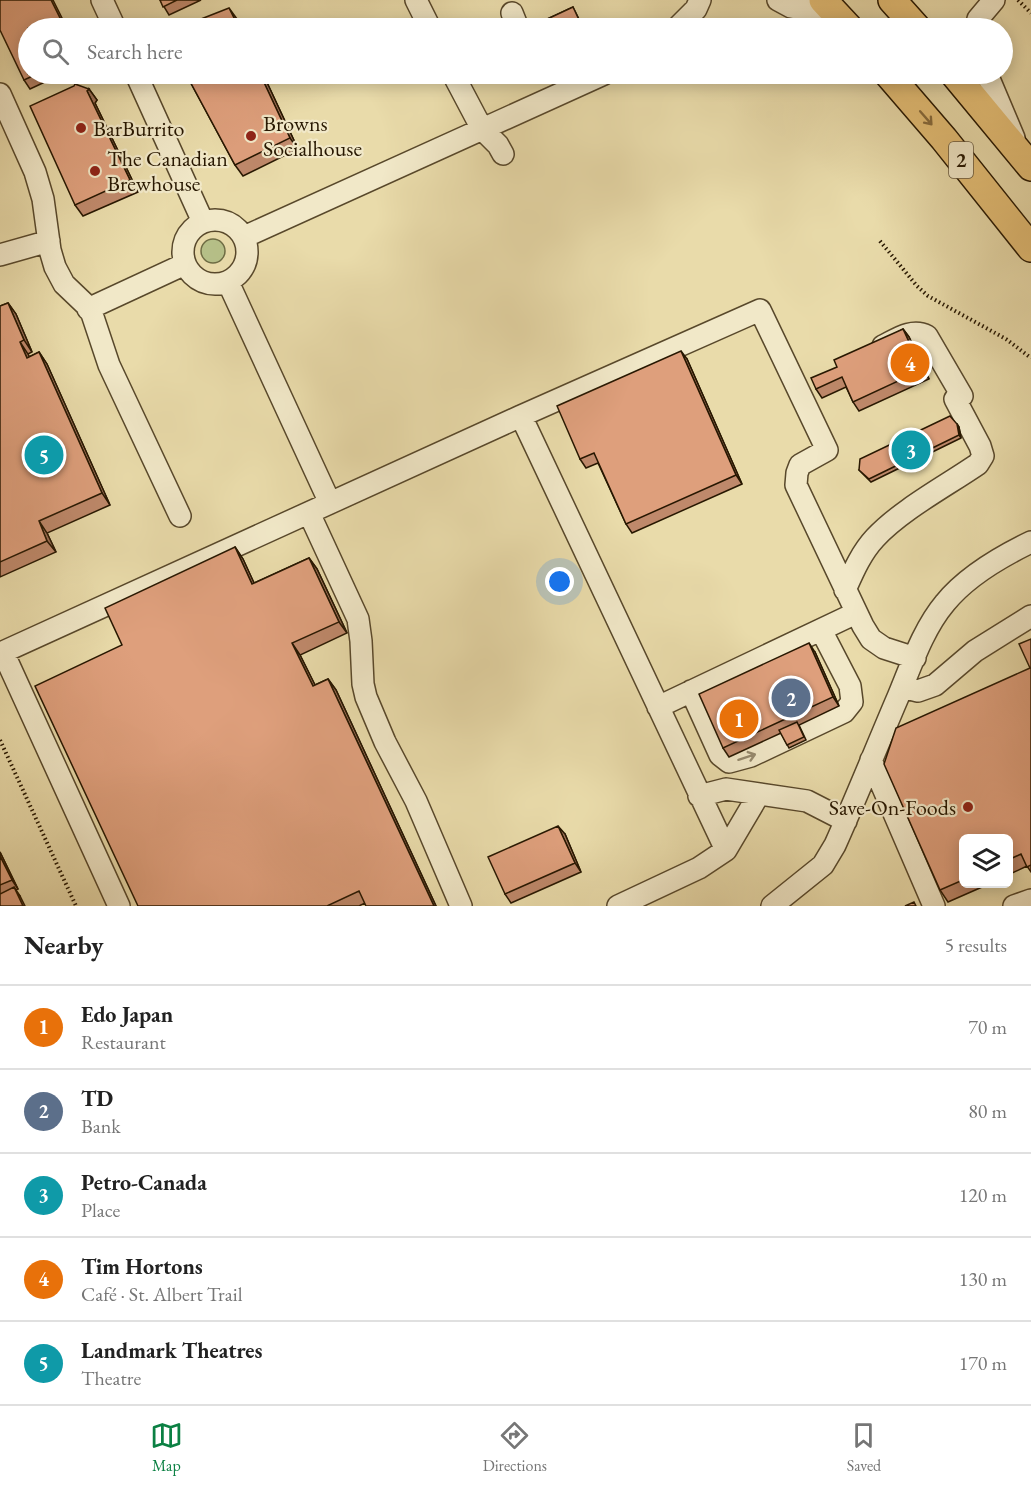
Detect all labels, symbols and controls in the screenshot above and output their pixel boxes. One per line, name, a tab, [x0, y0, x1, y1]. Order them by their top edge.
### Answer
search box	[18, 18, 1013, 84]
icon: search	[39, 35, 72, 68]
text: Search here	[87, 37, 182, 66]
place label: Browns Socialhouse	[263, 109, 362, 163]
one-way arrow	[919, 110, 933, 125]
place label: BarBurrito	[93, 114, 185, 143]
marker: BarBurrito	[74, 121, 88, 135]
marker: Browns Socialhouse	[244, 129, 258, 143]
road number: 2	[949, 142, 973, 178]
place label: The Canadian Brewhouse	[107, 144, 228, 198]
marker: The Canadian Brewhouse	[88, 164, 102, 178]
pin: 4	[890, 340, 930, 386]
pin: 3	[892, 428, 930, 472]
pin: 5	[24, 432, 63, 478]
your location	[545, 567, 574, 596]
pin: 2	[772, 676, 810, 720]
pin: 1	[720, 696, 758, 742]
one-way arrow	[737, 750, 756, 761]
place label: Save-On-Foods	[829, 793, 956, 822]
marker: Save-On-Foods	[961, 800, 975, 814]
map controls	[959, 834, 1013, 888]
button: layers	[959, 834, 1013, 888]
text: Nearby	[24, 928, 104, 962]
text: 5 results	[944, 932, 1007, 958]
text: Edo Japan	[81, 1000, 173, 1029]
text: 1	[38, 1014, 49, 1040]
text: 70 m	[968, 1014, 1007, 1040]
text: Restaurant	[81, 1029, 166, 1055]
text: TD	[81, 1084, 113, 1113]
text: 2	[38, 1098, 49, 1124]
text: 80 m	[968, 1098, 1007, 1124]
text: Bank	[81, 1113, 121, 1139]
text: Petro-Canada	[81, 1168, 207, 1197]
text: 3	[38, 1182, 49, 1208]
text: 120 m	[959, 1182, 1007, 1208]
text: Place	[81, 1197, 120, 1223]
text: Tim Hortons	[81, 1252, 203, 1281]
text: 4	[38, 1266, 49, 1292]
text: 130 m	[959, 1266, 1007, 1292]
text: Café · St. Albert Trail	[81, 1281, 242, 1307]
text: Landmark Theatres	[81, 1336, 262, 1365]
text: 5	[38, 1350, 49, 1376]
text: 170 m	[959, 1350, 1007, 1376]
text: Theatre	[81, 1365, 141, 1391]
tab: Map	[150, 1419, 183, 1476]
tab: Directions	[483, 1419, 547, 1476]
tab: Saved	[847, 1419, 881, 1476]

